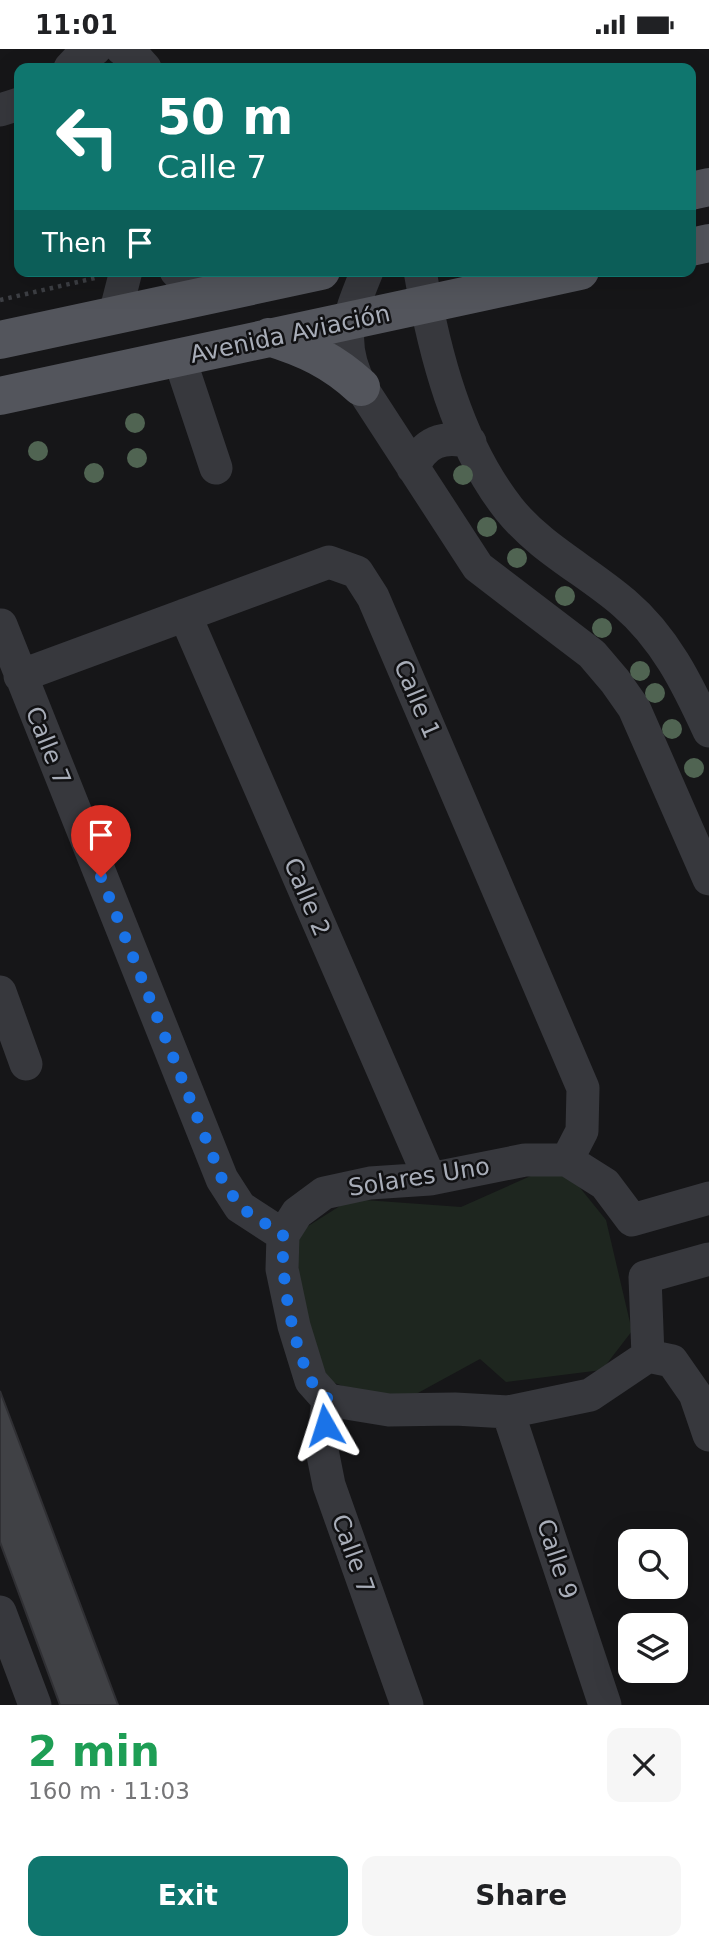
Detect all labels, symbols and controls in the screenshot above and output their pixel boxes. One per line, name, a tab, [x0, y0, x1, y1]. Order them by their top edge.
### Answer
text: 11:01	[35, 10, 118, 40]
text: 50 m	[157, 89, 293, 146]
icon: left	[42, 91, 133, 182]
text: Calle 7	[157, 148, 267, 186]
icon: arrive	[121, 224, 159, 262]
text: Then	[42, 228, 107, 258]
street label: Avenida Aviación	[187, 299, 393, 369]
street label: Calle 1	[388, 656, 446, 742]
street label: Calle 7	[20, 703, 76, 789]
pin	[71, 805, 131, 877]
icon: arrive	[82, 816, 120, 854]
street label: Calle 2	[278, 854, 336, 940]
street label: Solares Uno	[346, 1152, 492, 1202]
position arrow	[288, 1388, 362, 1462]
street label: Calle 7	[326, 1510, 380, 1598]
street label: Calle 9	[531, 1515, 583, 1603]
map controls	[618, 1529, 688, 1683]
button: search	[618, 1529, 688, 1599]
button: layers	[618, 1613, 688, 1683]
text: 2 min	[28, 1727, 160, 1776]
button: close	[607, 1728, 681, 1802]
text: 160 m · 11:03	[28, 1778, 190, 1804]
button: Exit	[28, 1856, 348, 1936]
button: Share	[362, 1856, 681, 1936]

